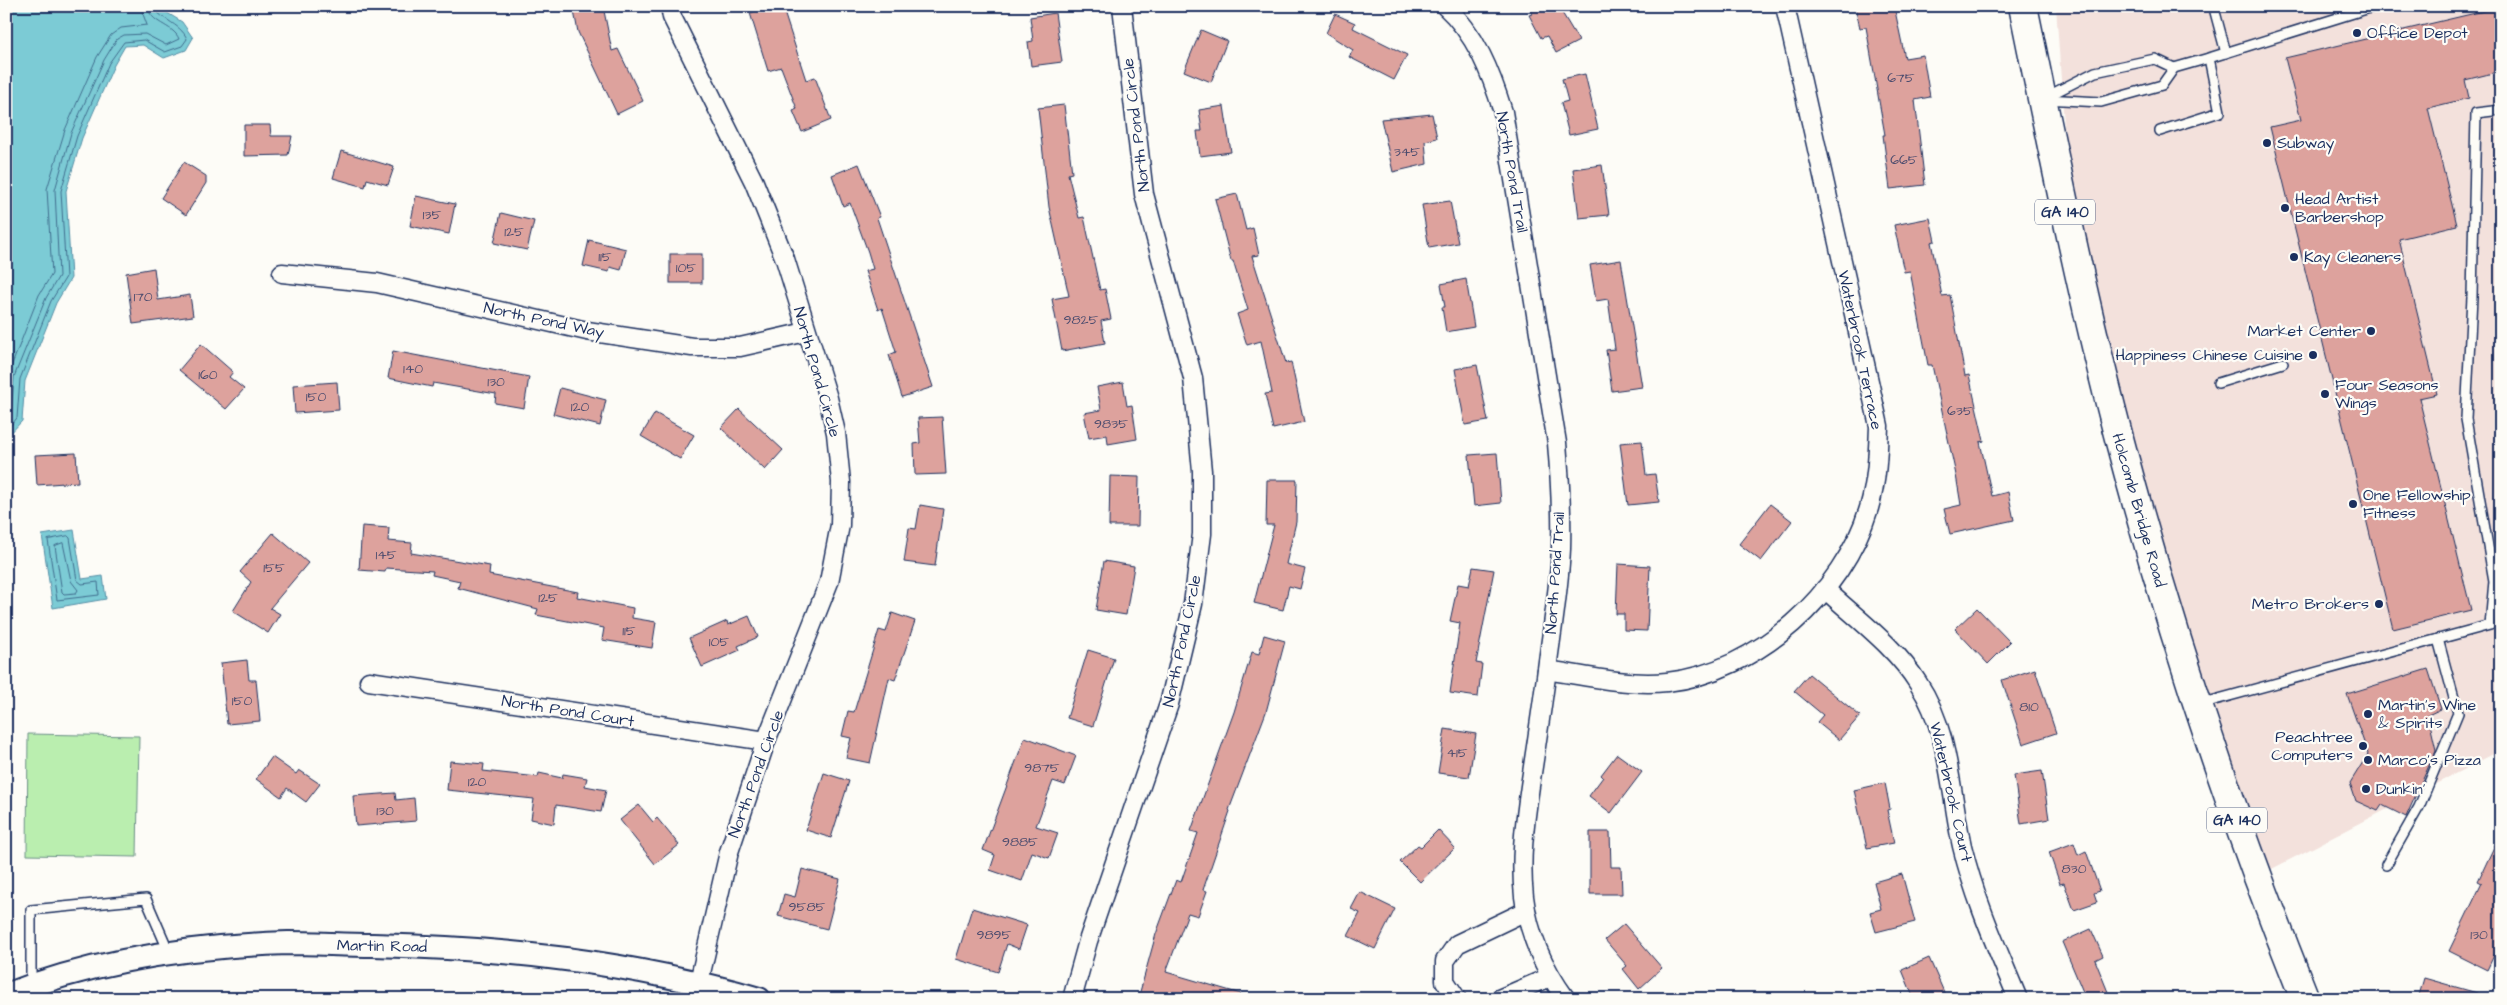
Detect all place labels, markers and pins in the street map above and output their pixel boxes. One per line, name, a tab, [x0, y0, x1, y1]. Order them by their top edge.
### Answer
place label: Office Depot	[2367, 22, 2468, 44]
marker: Office Depot	[2351, 27, 2363, 39]
place label: Subway	[2277, 132, 2334, 155]
marker: Subway	[2261, 137, 2273, 149]
place label: Head Artist Barbershop	[2295, 188, 2384, 228]
marker: Head Artist Barbershop	[2279, 202, 2291, 214]
place label: Kay Cleaners	[2304, 246, 2401, 269]
marker: Kay Cleaners	[2288, 251, 2300, 263]
place label: Market Center	[2248, 320, 2361, 342]
marker: Market Center	[2365, 325, 2377, 337]
place label: Happiness Chinese Cuisine	[2115, 344, 2303, 366]
marker: Happiness Chinese Cuisine	[2307, 349, 2319, 361]
place label: Four Seasons Wings	[2335, 374, 2439, 415]
marker: Four Seasons Wings	[2319, 388, 2331, 400]
place label: One Fellowship Fitness	[2363, 484, 2471, 524]
marker: One Fellowship Fitness	[2347, 498, 2359, 510]
place label: Metro Brokers	[2252, 593, 2369, 615]
marker: Metro Brokers	[2373, 598, 2385, 610]
place label: Martin's Wine & Spirits	[2378, 694, 2477, 734]
marker: Martin's Wine & Spirits	[2362, 708, 2374, 720]
place label: Peachtree Computers	[2271, 726, 2353, 766]
marker: Peachtree Computers	[2357, 740, 2369, 752]
place label: Marco's Pizza	[2378, 749, 2481, 771]
marker: Marco's Pizza	[2362, 754, 2374, 766]
place label: Dunkin'	[2376, 778, 2425, 800]
marker: Dunkin'	[2360, 783, 2372, 795]

